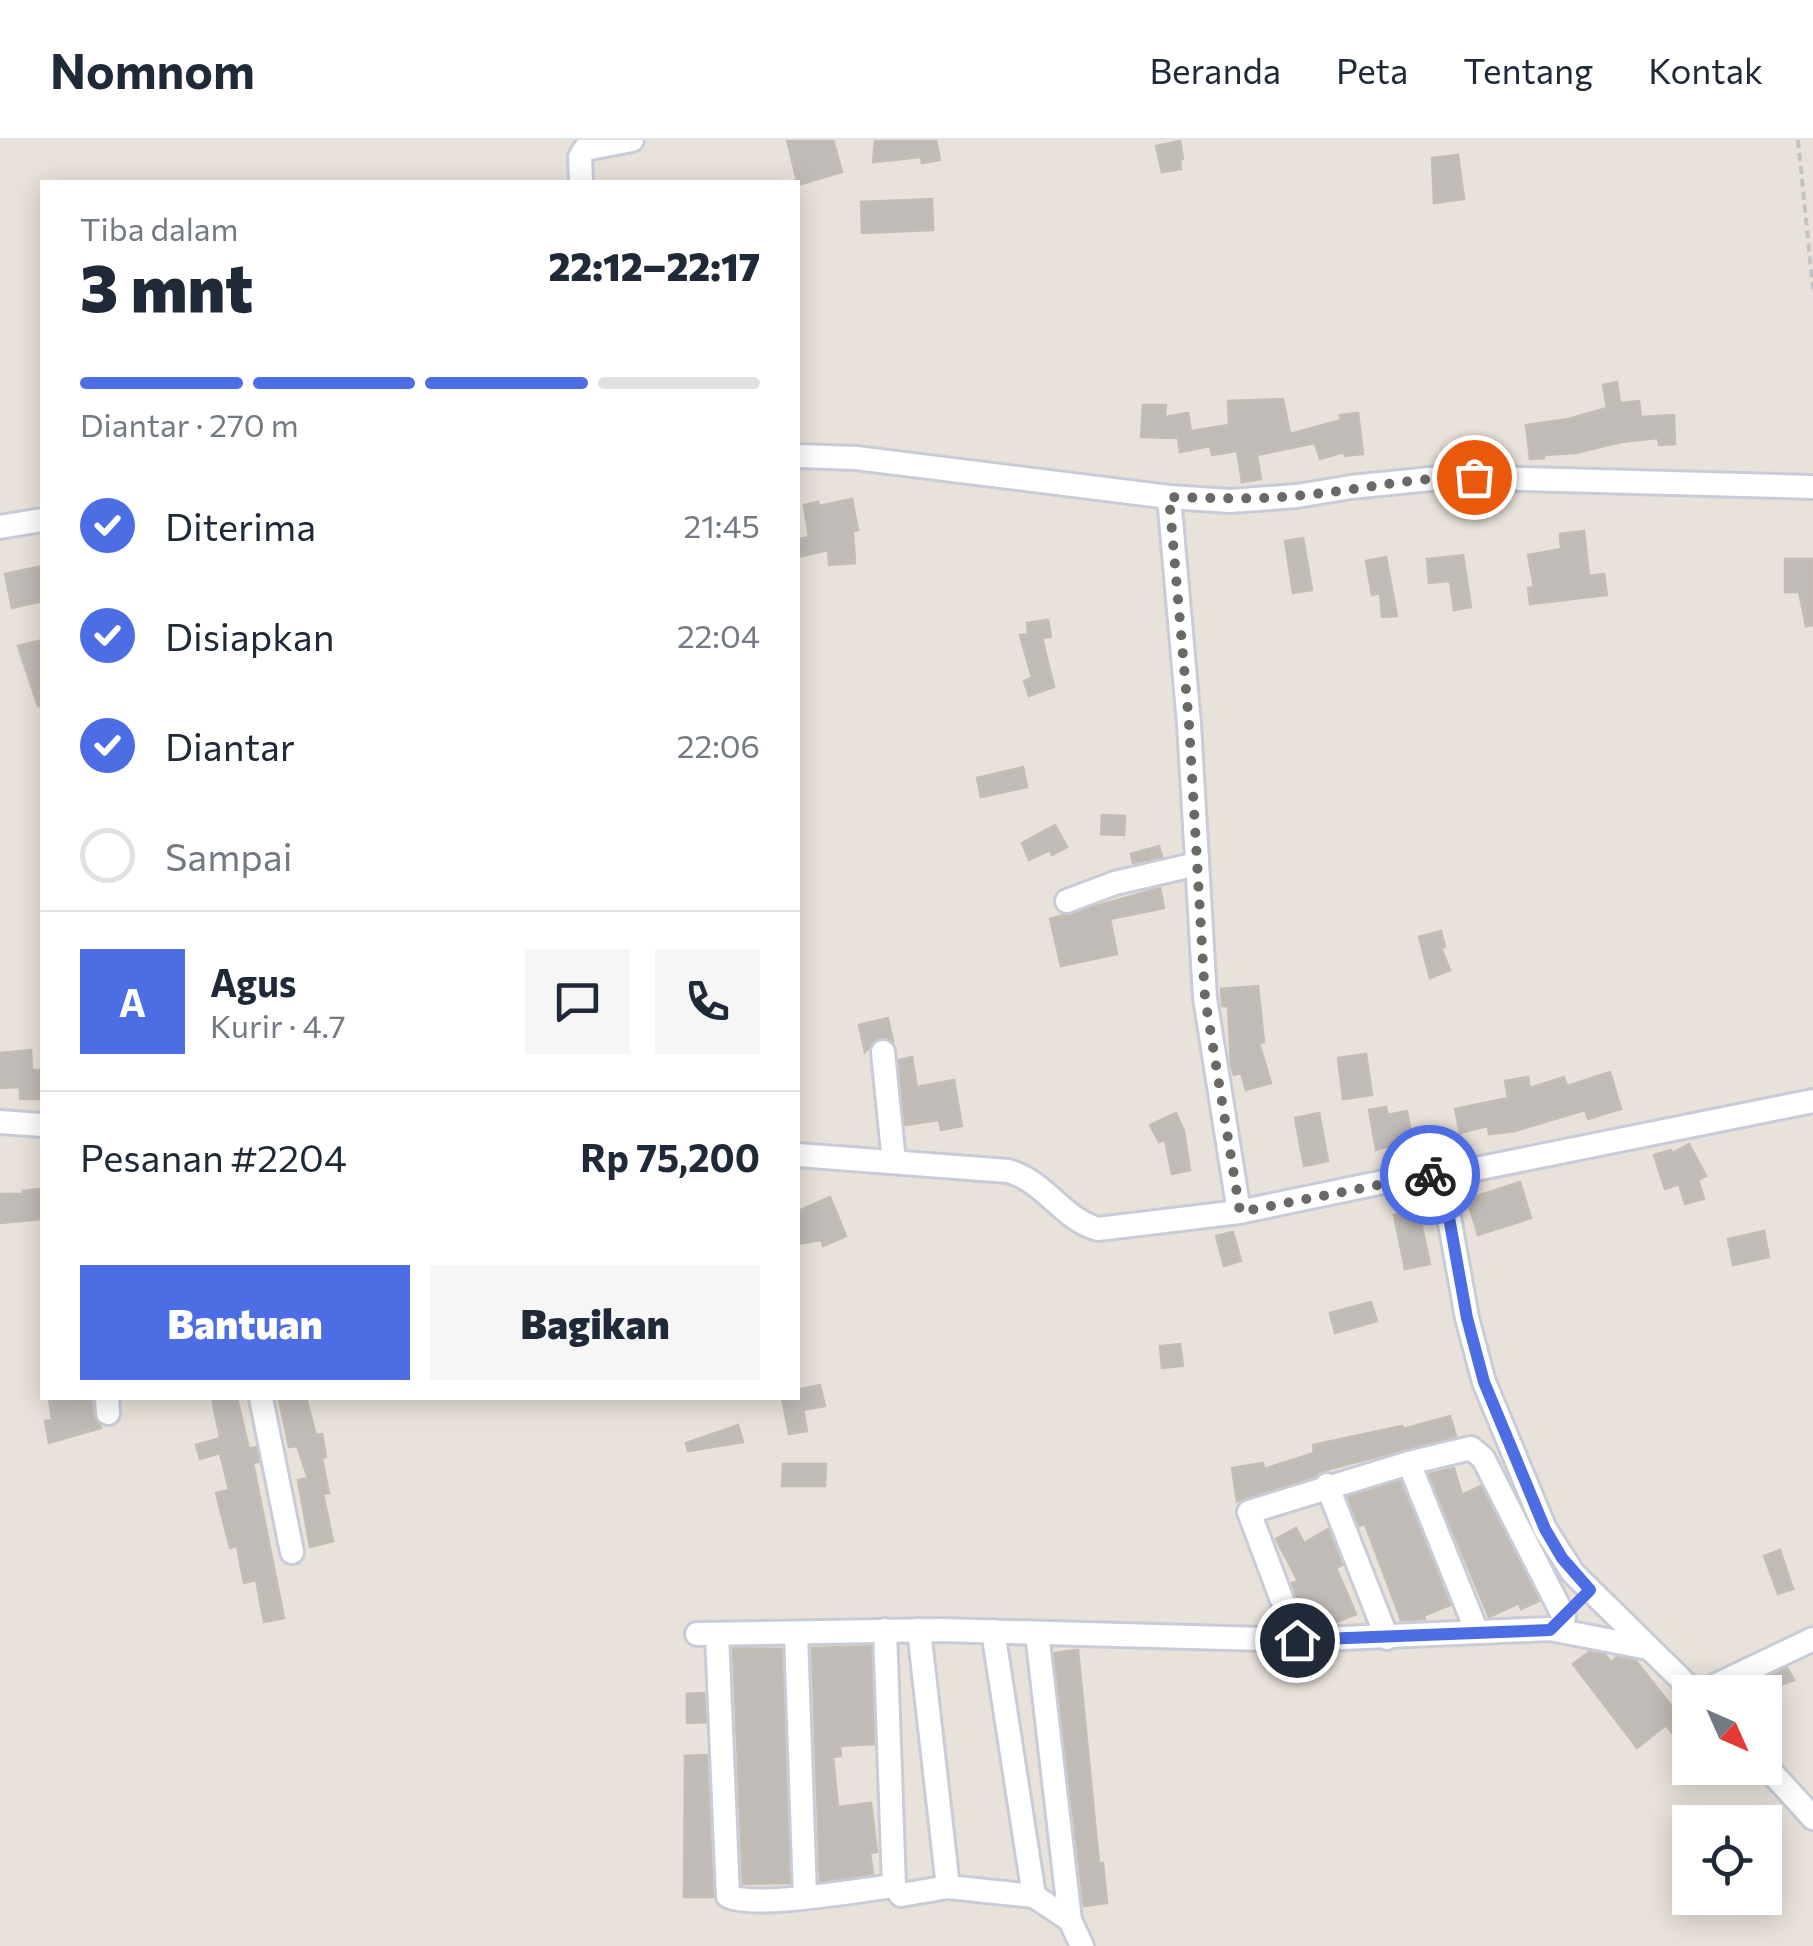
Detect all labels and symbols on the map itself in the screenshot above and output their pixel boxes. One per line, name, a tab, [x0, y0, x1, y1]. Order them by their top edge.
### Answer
pin	[1432, 435, 1517, 520]
courier	[1380, 1125, 1480, 1225]
pin	[1255, 1598, 1340, 1683]
north arrow	[1672, 1675, 1782, 1785]

